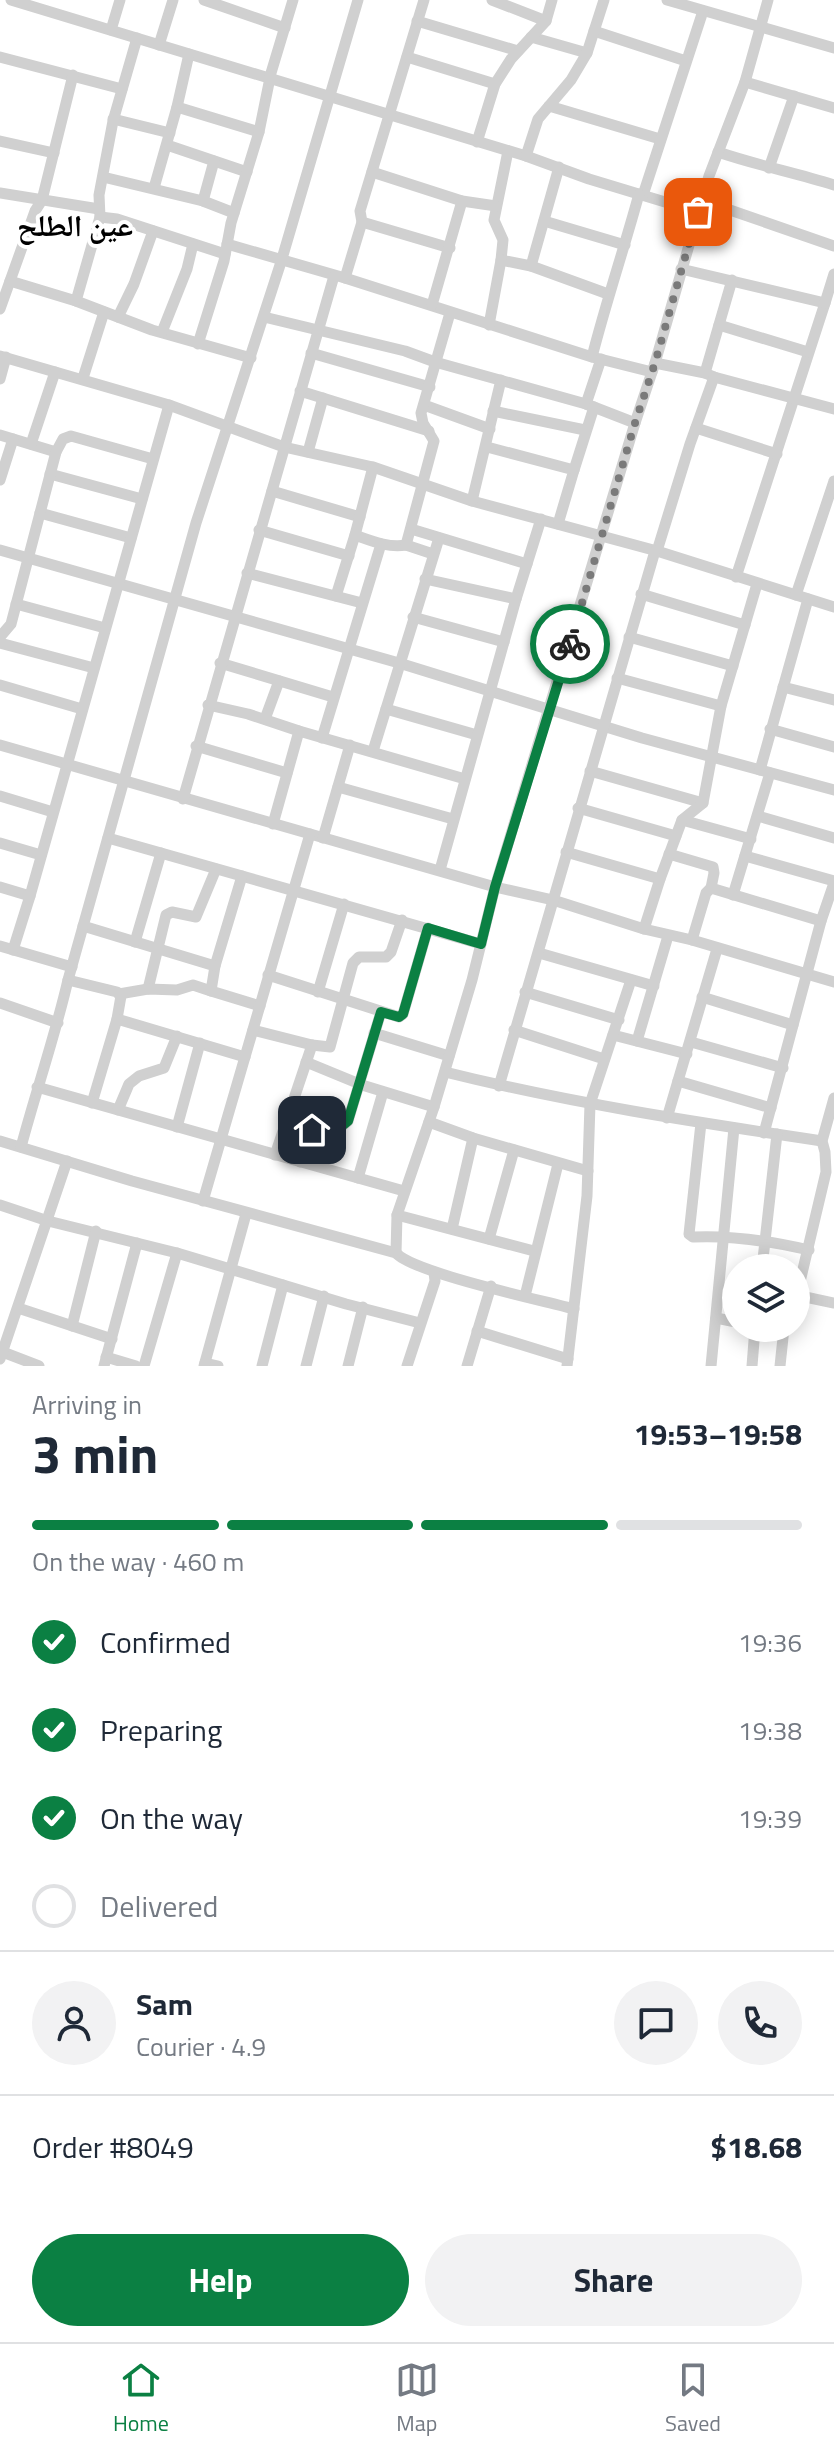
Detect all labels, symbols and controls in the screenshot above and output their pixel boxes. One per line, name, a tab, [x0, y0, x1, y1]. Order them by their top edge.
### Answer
pin	[664, 178, 732, 246]
icon: bag	[676, 190, 720, 234]
district label: عين الطلح	[17, 202, 133, 248]
courier	[530, 604, 610, 684]
icon: bike	[548, 622, 592, 666]
pin	[278, 1096, 346, 1164]
icon: home	[290, 1108, 334, 1152]
map controls	[722, 1254, 810, 1342]
button: layers	[722, 1254, 810, 1342]
text: Arriving in	[32, 1385, 142, 1424]
text: 19:53–19:58	[634, 1411, 802, 1457]
text: 3 min	[32, 1414, 158, 1493]
text: On the way · 460 m	[32, 1542, 244, 1581]
text: Confirmed	[100, 1619, 231, 1665]
icon: check	[32, 1620, 76, 1664]
text: 19:36	[738, 1623, 802, 1662]
text: Preparing	[100, 1707, 222, 1753]
icon: check	[32, 1708, 76, 1752]
text: 19:38	[738, 1711, 802, 1750]
text: On the way	[100, 1795, 243, 1841]
icon: check	[32, 1796, 76, 1840]
text: 19:39	[738, 1799, 802, 1838]
text: Delivered	[100, 1883, 218, 1929]
button: person	[32, 1981, 116, 2065]
text: Sam	[136, 1981, 193, 2027]
button: chat	[614, 1981, 698, 2065]
button: phone	[718, 1981, 802, 2065]
text: Courier · 4.9	[136, 2027, 266, 2066]
text: Order #8049	[32, 2124, 194, 2170]
text: $18.68	[710, 2124, 802, 2170]
button: Help	[32, 2234, 409, 2326]
button: Share	[425, 2234, 802, 2326]
tab: Home	[113, 2358, 169, 2440]
tab: Map	[395, 2358, 439, 2440]
tab: Saved	[665, 2358, 721, 2440]

